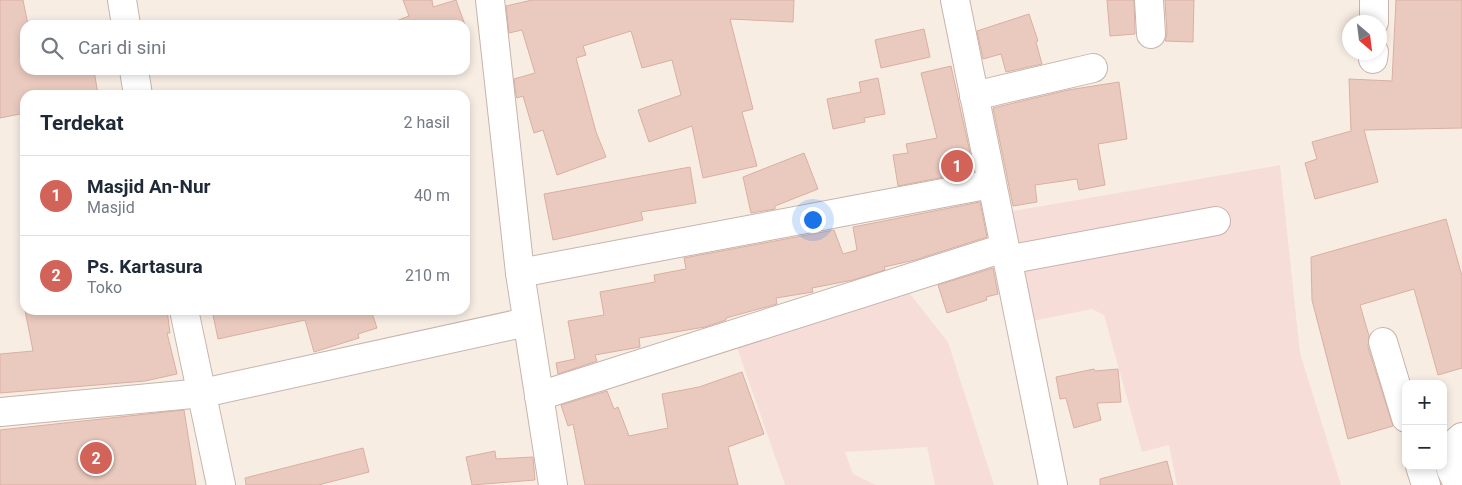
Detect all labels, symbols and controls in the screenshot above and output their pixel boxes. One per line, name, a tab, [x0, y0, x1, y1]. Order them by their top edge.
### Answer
north arrow	[1342, 15, 1387, 60]
search box	[20, 20, 470, 75]
icon: search	[38, 34, 66, 62]
text: Cari di sini	[78, 36, 166, 59]
text: Terdekat	[40, 111, 124, 135]
text: 2 hasil	[403, 113, 450, 132]
pin: 1	[941, 147, 973, 185]
text: Masjid An-Nur	[87, 175, 211, 198]
text: 1	[51, 186, 61, 205]
text: 40 m	[414, 186, 450, 205]
text: Masjid	[87, 198, 135, 217]
your location	[800, 207, 826, 233]
text: Ps. Kartasura	[87, 255, 203, 278]
text: 2	[51, 266, 61, 285]
text: 210 m	[405, 266, 450, 285]
text: Toko	[87, 278, 122, 297]
map controls	[1402, 380, 1447, 470]
button: +	[1402, 380, 1447, 425]
button: −	[1402, 425, 1447, 470]
pin: 2	[80, 439, 112, 477]

